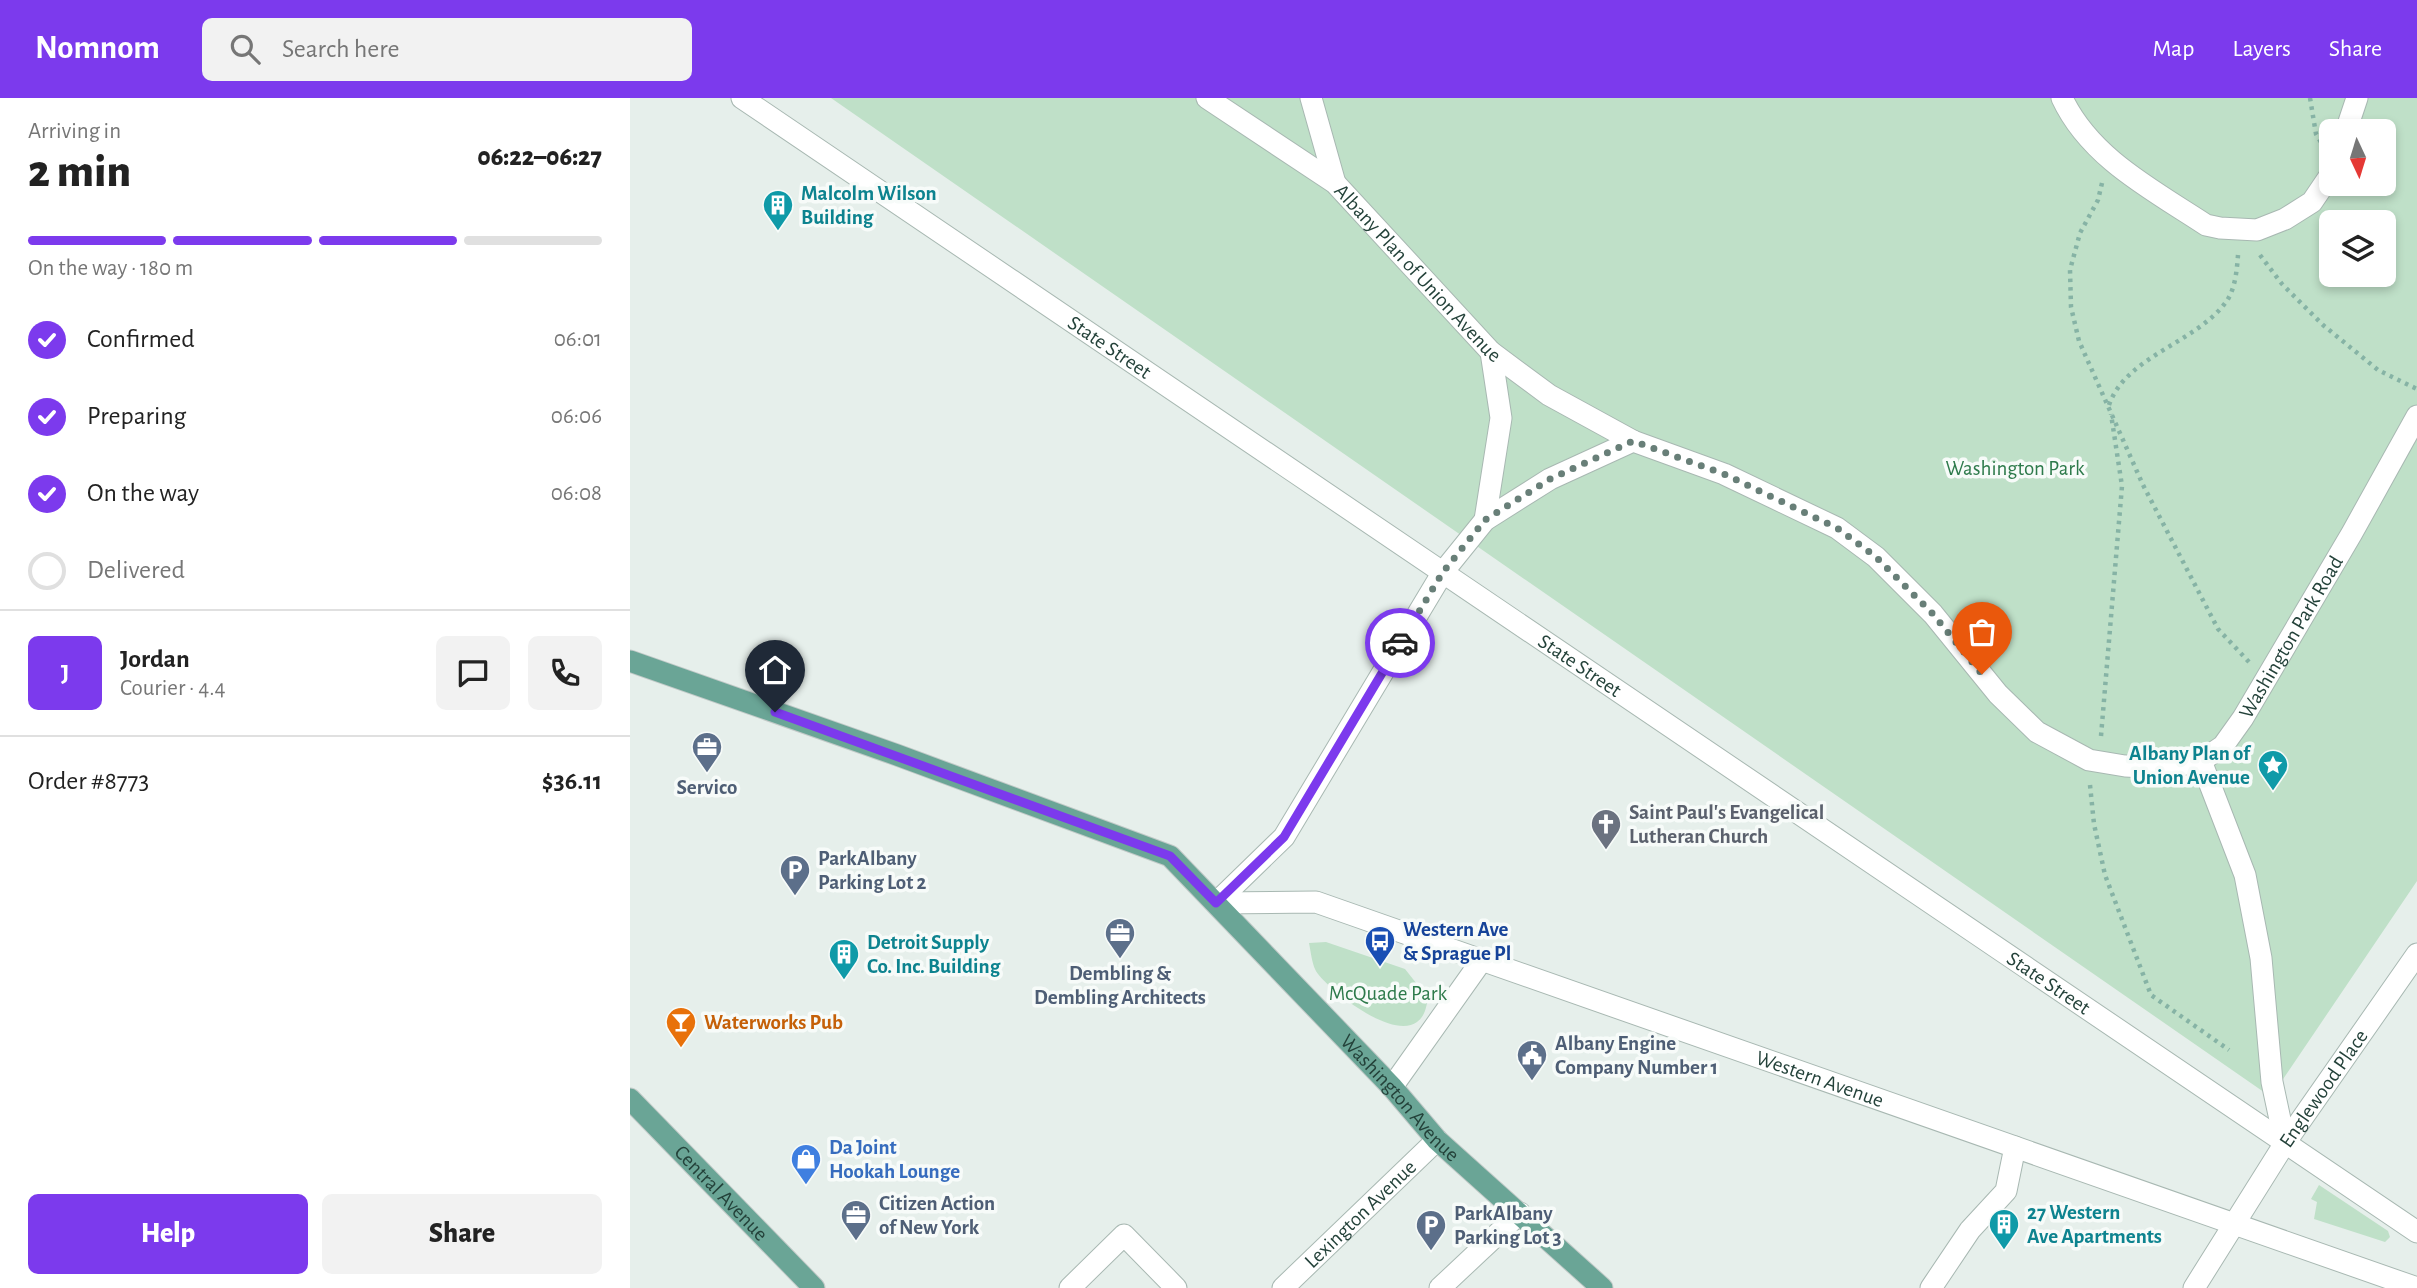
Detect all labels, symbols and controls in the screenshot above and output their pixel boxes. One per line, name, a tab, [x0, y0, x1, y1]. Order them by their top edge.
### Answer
search box	[202, 18, 692, 81]
icon: search	[226, 30, 264, 68]
text: Nomnom	[35, 32, 160, 65]
text: Search here	[282, 36, 400, 62]
text: Map	[2152, 37, 2194, 61]
text: Layers	[2232, 37, 2291, 61]
text: Share	[2329, 37, 2382, 61]
north arrow	[2319, 119, 2396, 196]
map controls	[2319, 119, 2396, 287]
text: Arriving in	[28, 120, 121, 143]
text: 06:22–06:27	[477, 144, 602, 170]
text: 2 min	[28, 149, 131, 195]
street label: Albany Plan of Union Avenue	[1330, 180, 1505, 367]
place label: Malcolm Wilson Building	[801, 183, 937, 228]
building icon: Malcolm Wilson Building	[761, 188, 795, 232]
button: layers	[2319, 210, 2396, 287]
text: On the way · 180 m	[28, 257, 193, 280]
street label: State Street	[1064, 312, 1155, 383]
icon: check	[28, 321, 66, 359]
text: Confirmed	[87, 326, 195, 352]
text: 06:01	[554, 328, 602, 351]
icon: check	[28, 398, 66, 436]
text: Preparing	[87, 403, 186, 429]
text: 06:06	[551, 405, 602, 428]
park label: Washington Park	[1945, 458, 2085, 479]
icon: check	[28, 475, 66, 513]
text: On the way	[87, 480, 199, 506]
text: 06:08	[551, 482, 602, 505]
street label: Washington Park Road	[2235, 552, 2347, 722]
text: Delivered	[87, 557, 185, 583]
pin	[1952, 602, 2012, 674]
courier	[1365, 608, 1435, 678]
icon: bag	[1963, 613, 2001, 651]
icon: car	[1381, 624, 1419, 662]
street label: State Street	[1534, 630, 1625, 701]
button: chat	[436, 636, 510, 710]
button: phone	[528, 636, 602, 710]
pin	[745, 640, 805, 712]
text: Jordan	[120, 646, 190, 672]
icon: home	[756, 651, 794, 689]
text: J	[61, 660, 69, 686]
text: Courier · 4.4	[120, 677, 226, 700]
office icon: Servico	[690, 730, 724, 774]
place label: Albany Plan of Union Avenue	[2129, 743, 2252, 788]
place icon: Albany Plan of Union Avenue	[2256, 748, 2290, 792]
text: Order #8773	[28, 768, 149, 794]
text: $36.11	[542, 768, 602, 794]
place label: Servico	[677, 777, 737, 798]
place label: Saint Paul's Evangelical Lutheran Church	[1629, 802, 1824, 847]
church icon: Saint Paul's Evangelical Lutheran Church	[1589, 807, 1623, 851]
place label: ParkAlbany Parking Lot 2	[818, 848, 926, 893]
parking icon: ParkAlbany Parking Lot 2	[778, 853, 812, 897]
office icon: Dembling & Dembling Architects	[1103, 916, 1137, 960]
place label: Western Ave & Sprague Pl	[1403, 919, 1511, 964]
bus stop icon: Western Ave & Sprague Pl	[1363, 924, 1397, 968]
place label: Detroit Supply Co. Inc. Building	[867, 932, 1001, 977]
building icon: Detroit Supply Co. Inc. Building	[827, 937, 861, 981]
street label: State Street	[2003, 948, 2094, 1019]
place label: Dembling & Dembling Architects	[1034, 963, 1206, 1008]
park label: McQuade Park	[1329, 983, 1448, 1004]
bar icon: Waterworks Pub	[664, 1005, 698, 1049]
place label: Waterworks Pub	[704, 1012, 843, 1033]
street label: Englewood Place	[2275, 1026, 2372, 1151]
street label: Washington Avenue	[1336, 1031, 1463, 1166]
place label: Albany Engine Company Number 1	[1555, 1033, 1718, 1078]
public building icon: Albany Engine Company Number 1	[1515, 1038, 1549, 1082]
street label: Western Avenue	[1753, 1047, 1886, 1111]
place label: Da Joint Hookah Lounge	[829, 1137, 960, 1182]
street label: Central Avenue	[670, 1141, 772, 1245]
shop icon: Da Joint Hookah Lounge	[789, 1142, 823, 1186]
street label: Lexington Avenue	[1301, 1156, 1420, 1272]
place label: Citizen Action of New York	[879, 1193, 995, 1238]
button: Help	[28, 1194, 308, 1274]
button: Share	[322, 1194, 602, 1274]
office icon: Citizen Action of New York	[839, 1198, 873, 1242]
place label: 27 Western Ave Apartments	[2027, 1202, 2162, 1247]
place label: ParkAlbany Parking Lot 3	[1454, 1203, 1562, 1248]
building icon: 27 Western Ave Apartments	[1987, 1207, 2021, 1251]
parking icon: ParkAlbany Parking Lot 3	[1414, 1208, 1448, 1252]

